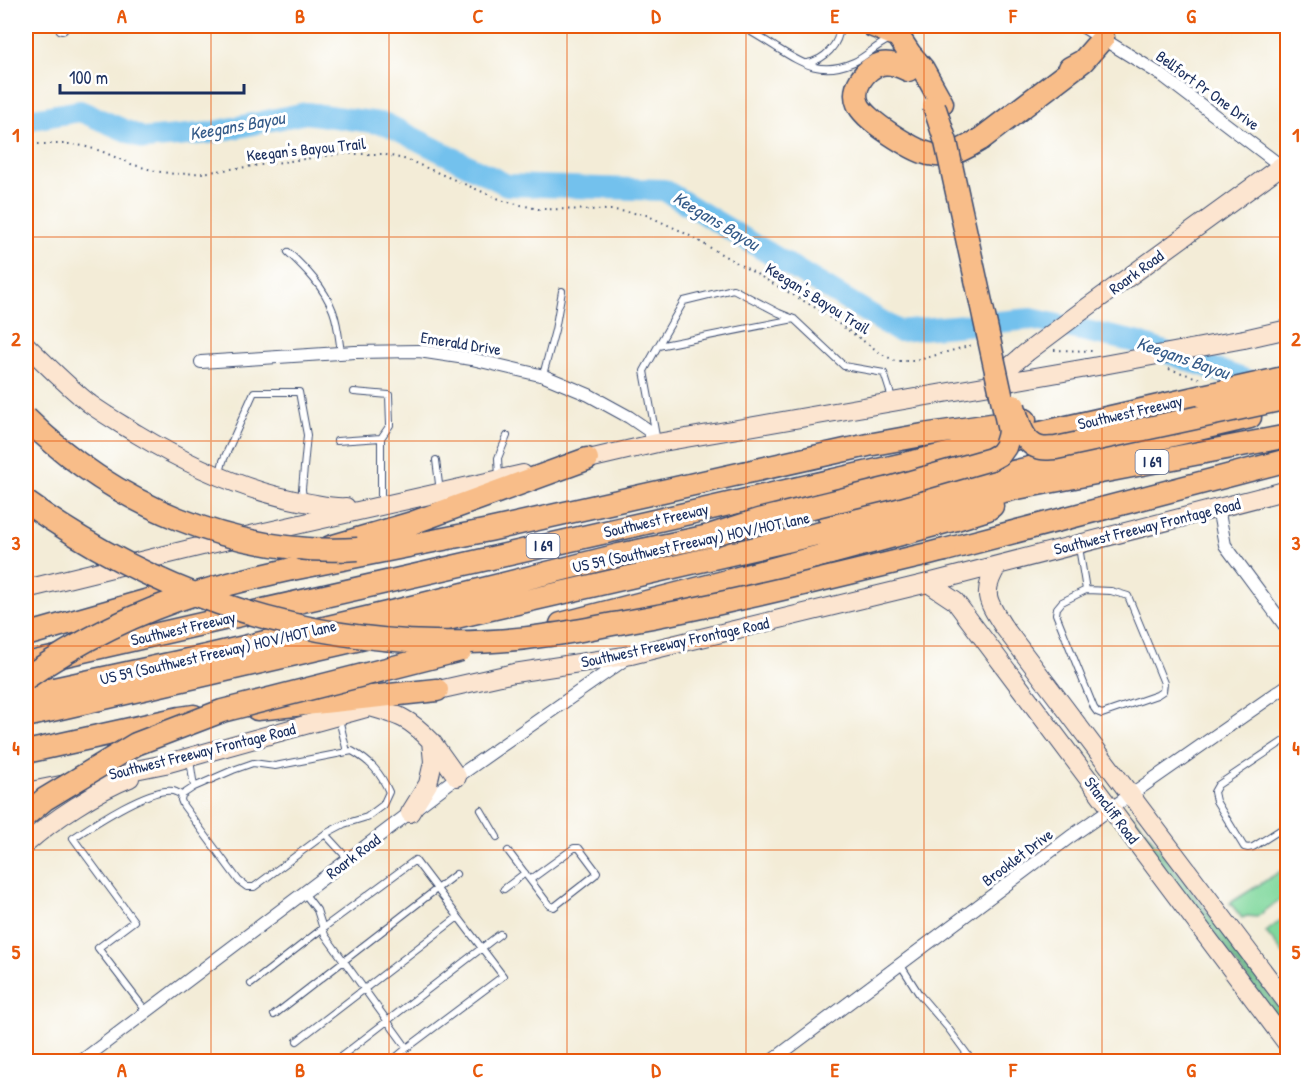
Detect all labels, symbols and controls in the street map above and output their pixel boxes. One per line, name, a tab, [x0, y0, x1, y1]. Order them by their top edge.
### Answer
text: A	[117, 2, 127, 29]
text: B	[295, 2, 305, 29]
text: C	[473, 2, 484, 29]
text: D	[651, 2, 661, 29]
text: E	[831, 2, 840, 29]
text: F	[1008, 2, 1018, 29]
text: G	[1186, 2, 1196, 29]
street label: Bellfort Pr One Drive	[1152, 45, 1265, 135]
scale bar	[60, 57, 244, 95]
text: 100 m	[69, 65, 108, 90]
water label: Keegans Bayou	[187, 105, 288, 146]
text: 1	[12, 121, 20, 148]
text: 1	[1292, 121, 1300, 148]
street label: Keegan's Bayou Trail	[245, 132, 367, 166]
water label: Keegans Bayou	[669, 185, 765, 257]
street label: Roark Road	[1104, 245, 1168, 299]
street label: Keegan's Bayou Trail	[761, 257, 875, 339]
text: 2	[11, 325, 21, 352]
text: 2	[1291, 325, 1301, 352]
street label: Emerald Drive	[419, 326, 503, 360]
water label: Keegans Bayou	[1134, 330, 1234, 386]
street label: Southwest Freeway	[1075, 389, 1185, 435]
road number: I 69	[1136, 450, 1168, 474]
street label: Southwest Freeway Frontage Road	[1051, 492, 1243, 560]
street label: Southwest Freeway	[601, 497, 711, 543]
street label: US 59 (Southwest Freeway) HOV/HOT lane	[571, 506, 812, 578]
text: 3	[12, 529, 21, 556]
text: 3	[1292, 529, 1301, 556]
road number: I 69	[526, 534, 560, 558]
street label: Southwest Freeway	[128, 605, 238, 651]
street label: Southwest Freeway Frontage Road	[579, 611, 771, 673]
street label: US 59 (Southwest Freeway) HOV/HOT lane	[98, 614, 339, 690]
street label: Southwest Freeway Frontage Road	[106, 717, 298, 785]
text: 4	[12, 734, 20, 761]
text: 4	[1292, 734, 1300, 761]
street label: Stancliff Road	[1080, 772, 1144, 848]
street label: Brooklet Drive	[977, 823, 1058, 891]
street label: Roark Road	[321, 828, 385, 884]
text: 5	[12, 938, 21, 965]
text: 5	[1292, 938, 1301, 965]
text: A	[117, 1056, 127, 1083]
text: B	[295, 1056, 305, 1083]
text: C	[473, 1056, 484, 1083]
text: D	[651, 1056, 661, 1083]
text: E	[831, 1056, 840, 1083]
text: F	[1008, 1056, 1018, 1083]
text: G	[1186, 1056, 1196, 1083]

